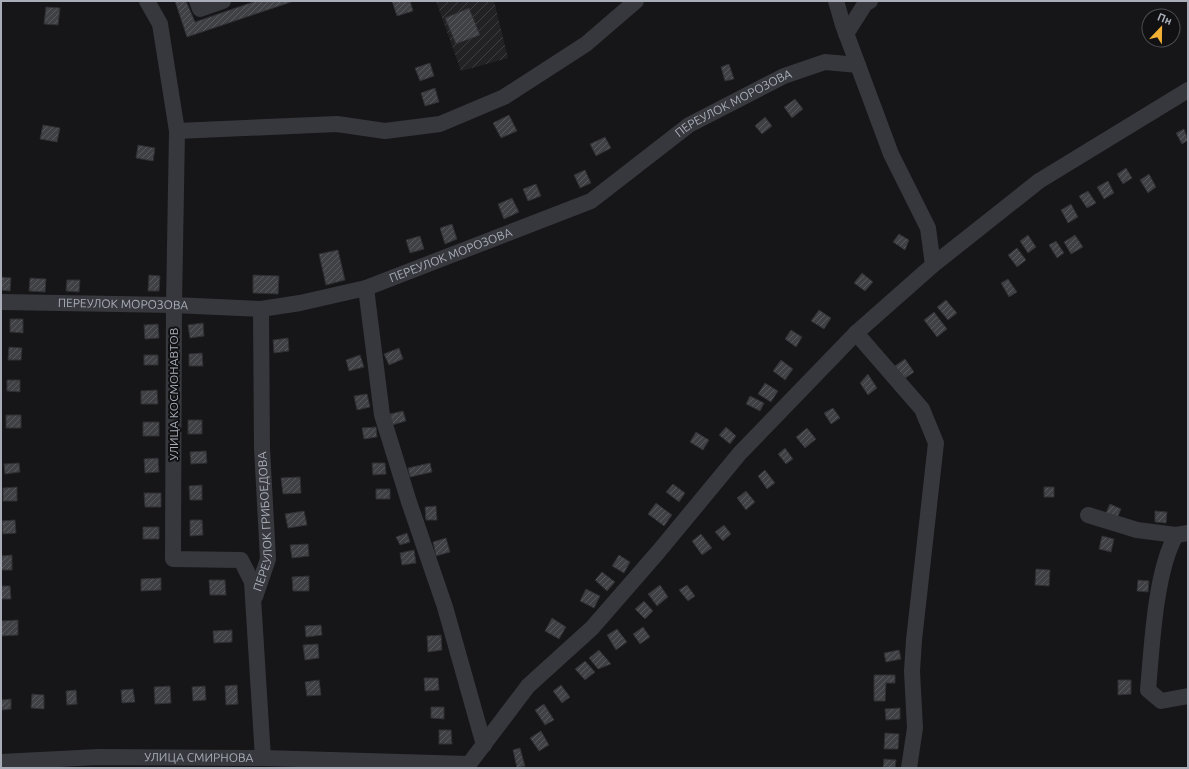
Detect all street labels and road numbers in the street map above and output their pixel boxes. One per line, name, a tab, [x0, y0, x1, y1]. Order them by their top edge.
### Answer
street label: ПЕРЕУЛОК МОРОЗОВА	[672, 67, 794, 139]
street label: ПЕРЕУЛОК МОРОЗОВА	[387, 225, 514, 284]
street label: ПЕРЕУЛОК МОРОЗОВА	[58, 296, 189, 312]
street label: УЛИЦА КОСМОНАВТОВ	[167, 328, 180, 460]
street label: ПЕРЕУЛОК ГРИБОЕДОВА	[250, 451, 274, 593]
street label: УЛИЦА СМИРНОВА	[144, 750, 254, 764]

